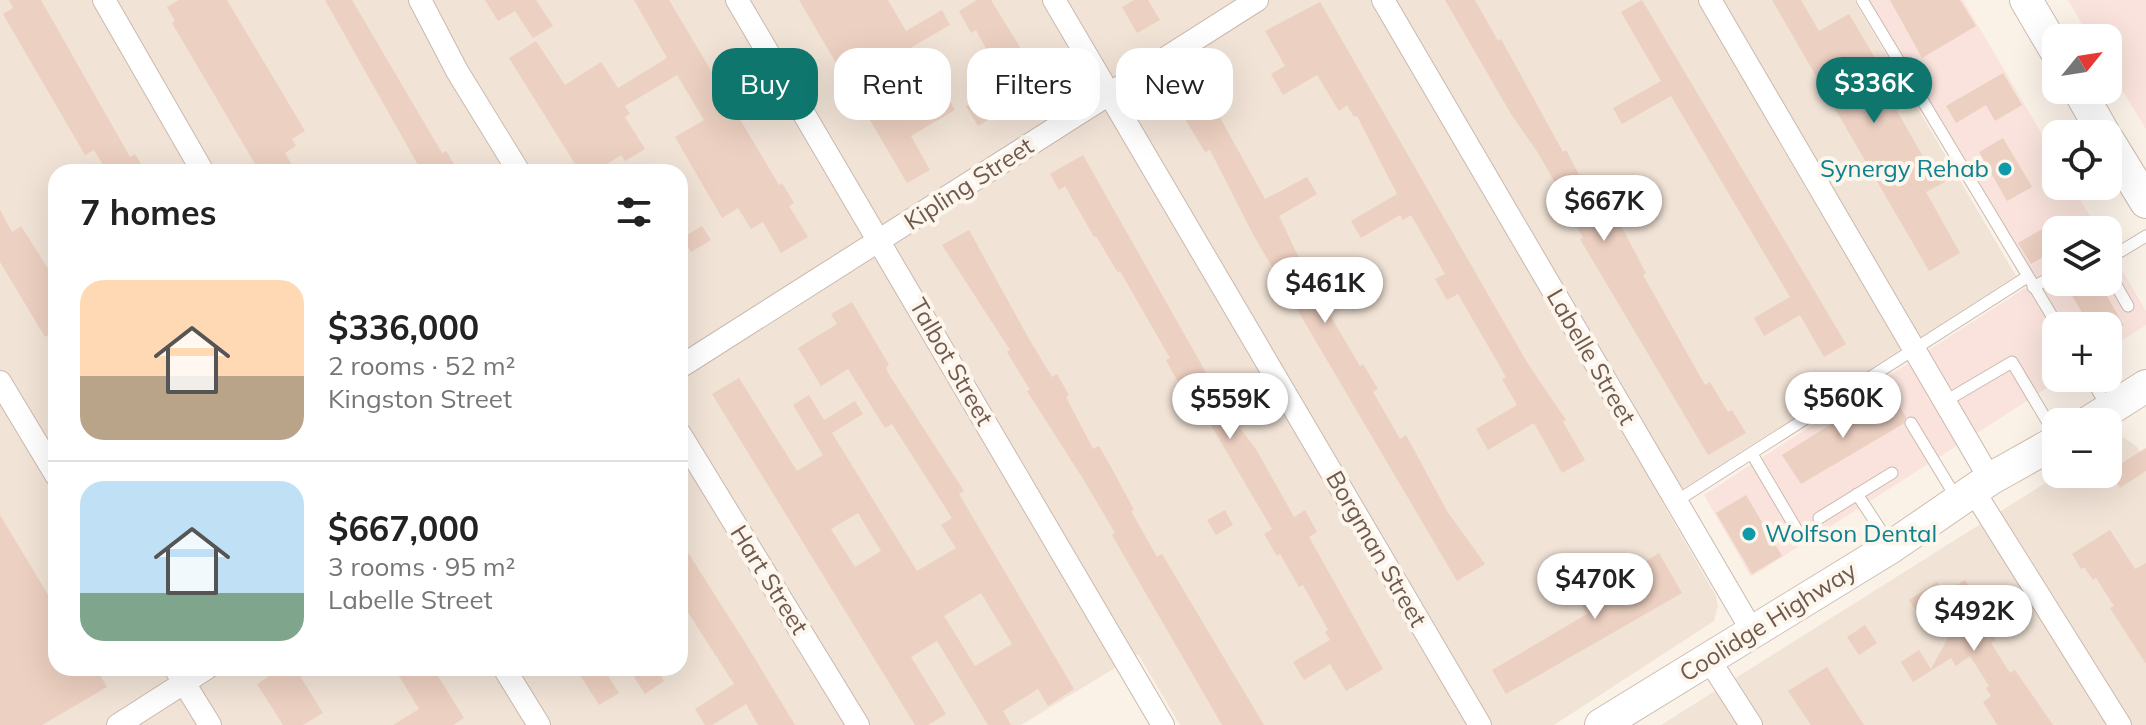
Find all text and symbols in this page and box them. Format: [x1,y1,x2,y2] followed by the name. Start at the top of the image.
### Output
[2042,24,2122,104] north arrow
[2042,24,2122,488] map controls
[712,48,818,120] chip: Buy
[834,48,951,120] chip: Rent
[967,48,1100,120] chip: Filters
[1116,48,1233,120] chip: New
[1818,57,1930,125] pin: $336K
[1834,66,1914,99] text: $336K
[2042,120,2122,200] button: locate
[898,130,1039,236] street label: Kipling Street
[1820,153,1989,183] place label: Synergy Rehab
[1996,160,2014,178] marker: Synergy Rehab
[1548,175,1660,243] pin: $667K
[1564,184,1644,217] text: $667K
[612,190,656,234] icon: filters
[80,191,217,234] text: 7 homes
[2042,216,2122,296] button: layers
[1269,257,1381,325] pin: $461K
[1285,266,1365,299] text: $461K
[1541,283,1643,430] street label: Labelle Street
[903,293,1000,430] street label: Talbot Street
[328,306,479,349] text: $336,000
[144,312,240,408] icon: home
[2042,312,2122,392] button: +
[328,349,515,382] text: 2 rooms · 52 m²
[1787,372,1899,440] pin: $560K
[1174,373,1286,441] pin: $559K
[1803,381,1883,414] text: $560K
[328,382,512,415] text: Kingston Street
[1190,382,1270,415] text: $559K
[2042,408,2122,488] button: −
[1320,465,1434,632] street label: Borgman Street
[328,507,479,550] text: $667,000
[144,513,240,609] icon: home
[1765,518,1937,548] place label: Wolfson Dental
[724,519,815,640] street label: Hart Street
[1740,525,1758,543] marker: Wolfson Dental
[328,550,515,583] text: 3 rooms · 95 m²
[1539,553,1651,621] pin: $470K
[1674,555,1862,688] street label: Coolidge Highway
[1555,562,1635,595] text: $470K
[328,583,493,616] text: Labelle Street
[1918,585,2030,653] pin: $492K
[1934,594,2014,627] text: $492K

